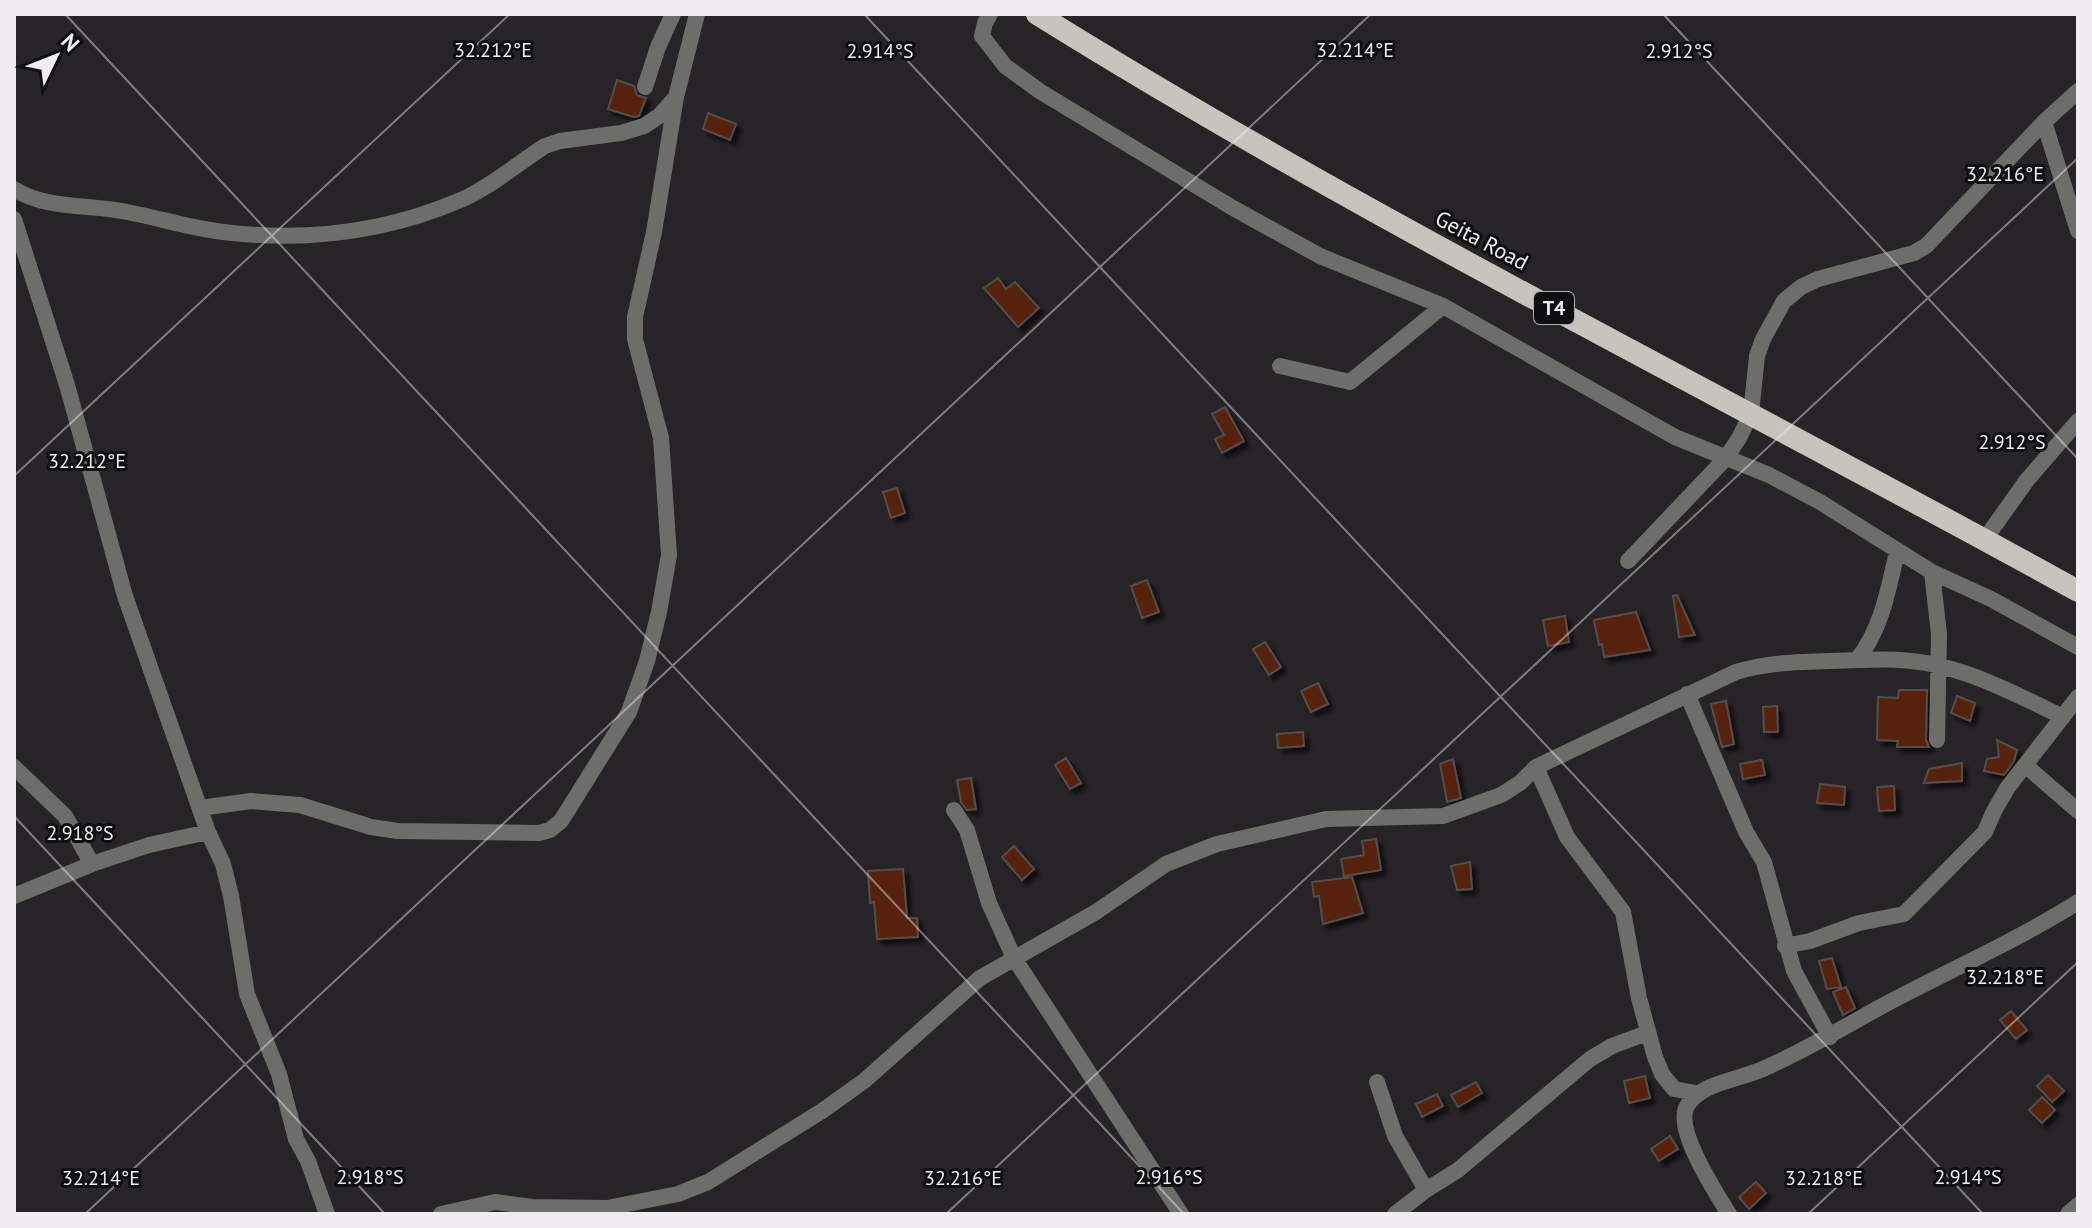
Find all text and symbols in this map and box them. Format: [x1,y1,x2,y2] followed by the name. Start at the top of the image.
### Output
[16,16,96,96] north arrow
[55,28,86,57] text: N
[454,37,532,63] text: 32.212°E
[1316,37,1394,63] text: 32.214°E
[847,38,914,64] text: 2.914°S
[1646,38,1713,64] text: 2.912°S
[1966,161,2044,187] text: 32.216°E
[1431,204,1533,276] street label: Geita Road
[1534,292,1574,324] road number: T4
[1979,429,2046,455] text: 2.912°S
[48,448,126,474] text: 32.212°E
[47,820,114,846] text: 2.918°S
[1966,964,2044,990] text: 32.218°E
[337,1164,404,1190] text: 2.918°S
[1136,1164,1203,1190] text: 2.916°S
[1935,1164,2002,1190] text: 2.914°S
[62,1165,140,1191] text: 32.214°E
[924,1165,1002,1191] text: 32.216°E
[1785,1165,1863,1191] text: 32.218°E

